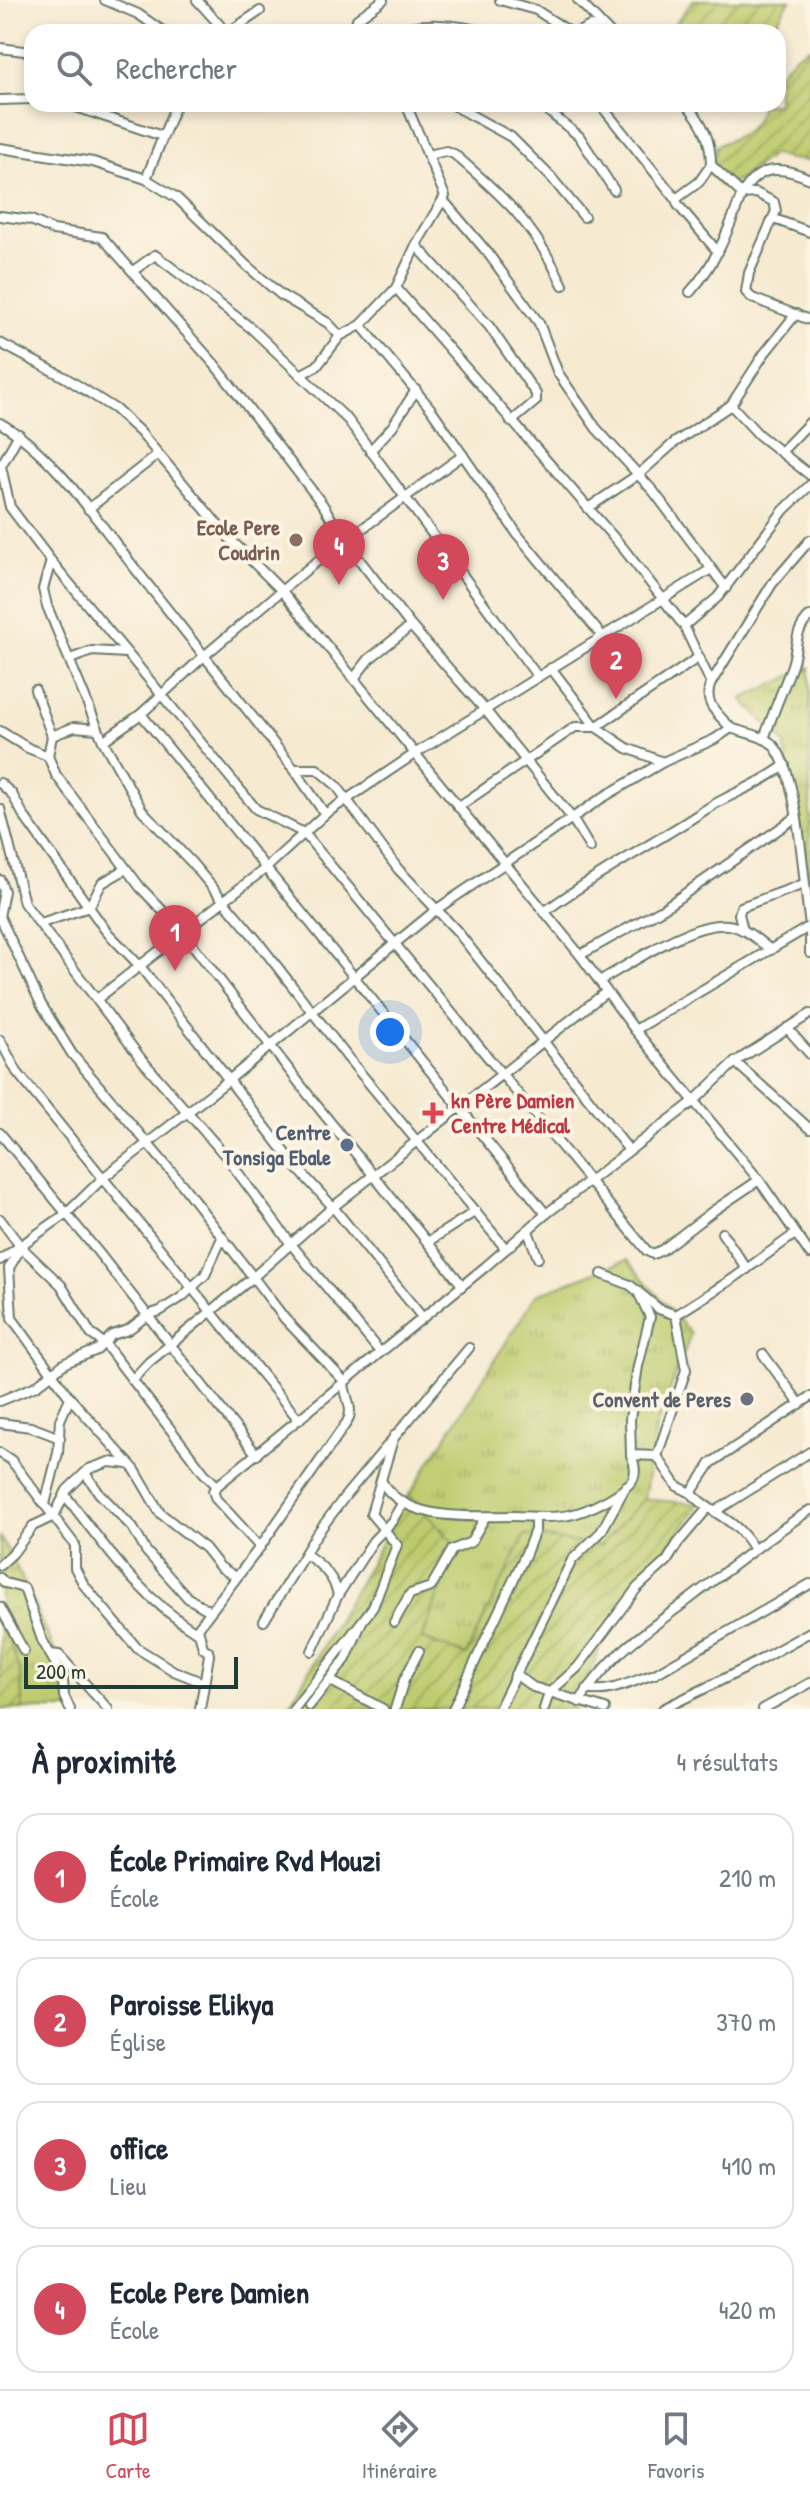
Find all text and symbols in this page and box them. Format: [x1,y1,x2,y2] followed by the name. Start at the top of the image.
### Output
[24,24,786,112] search box
[52,46,96,90] icon: search
[116,48,237,88] text: Rechercher
[197,512,280,567] place label: Ecole Pere Coudrin
[313,519,365,585] pin: 4
[287,531,305,549] marker: Ecole Pere Coudrin
[417,534,469,600] pin: 3
[590,633,642,699] pin: 2
[149,905,201,971] pin: 1
[370,1012,410,1052] your location
[451,1085,574,1140] place label: kn Père Damien Centre Médical
[422,1102,444,1124] marker: kn Père Damien Centre Médical
[222,1117,331,1173] place label: Centre Tonsiga Ebale
[338,1136,356,1154] marker: Centre Tonsiga Ebale
[593,1384,732,1414] place label: Convent de Peres
[738,1390,756,1408] marker: Convent de Peres
[24,1653,238,1689] scale bar
[36,1656,86,1686] text: 200 m
[32,1738,177,1784] text: À proximité
[676,1744,778,1779] text: 4 résultats
[110,1840,382,1880] text: École Primaire Rvd Mouzi
[55,1860,65,1895] text: 1
[719,1860,776,1895] text: 210 m
[110,1880,159,1915] text: École
[110,1984,273,2024] text: Paroisse Elikya
[54,2004,66,2039] text: 2
[716,2004,776,2039] text: 370 m
[110,2024,166,2059] text: Église
[110,2128,168,2168] text: office
[54,2148,66,2183] text: 3
[722,2148,776,2183] text: 410 m
[110,2168,146,2203] text: Lieu
[110,2272,309,2312] text: Ecole Pere Damien
[55,2292,65,2327] text: 4
[719,2292,776,2327] text: 420 m
[110,2312,159,2347] text: École
[105,2407,151,2485] tab: Carte
[362,2407,437,2485] tab: Itinéraire
[648,2407,705,2485] tab: Favoris

